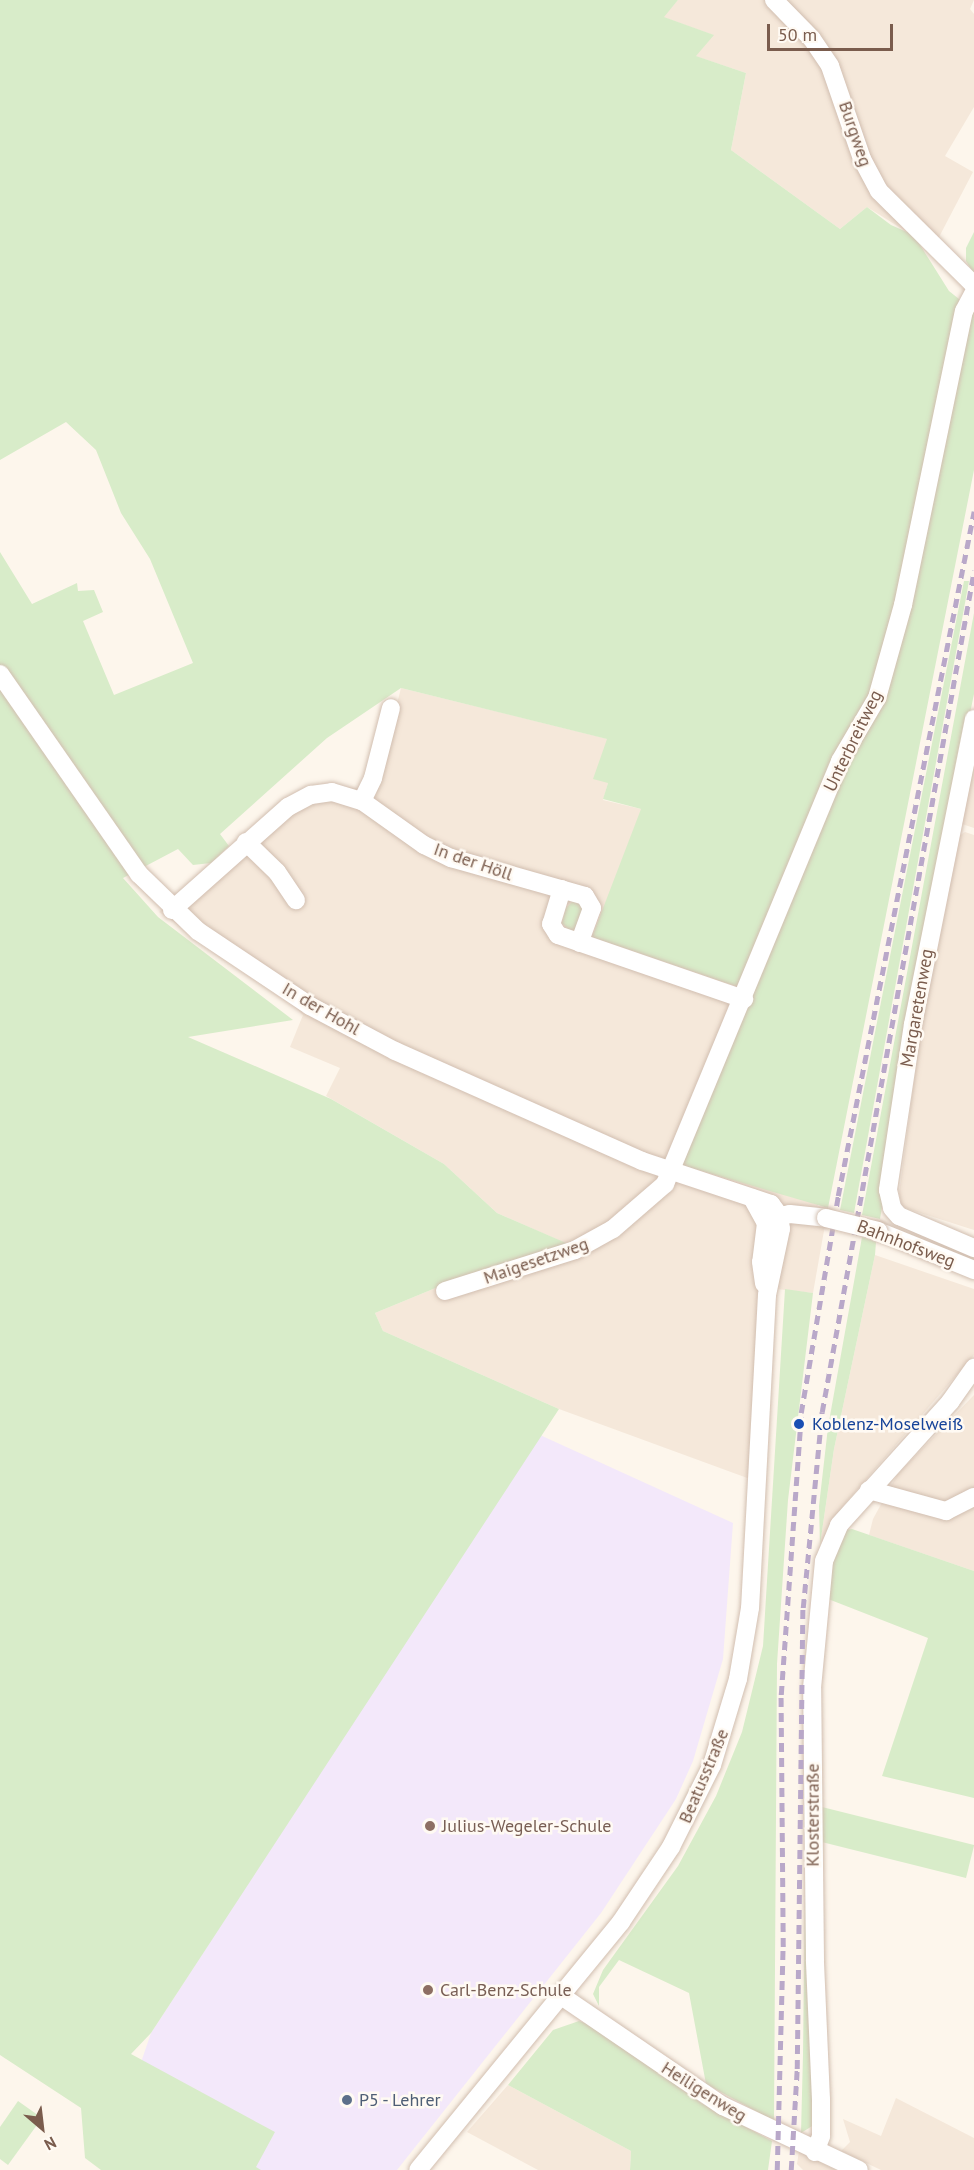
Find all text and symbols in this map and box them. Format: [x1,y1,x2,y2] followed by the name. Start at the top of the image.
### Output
[770,12,896,50] scale bar
[778,23,817,46] text: 50 m
[834,99,876,169] street label: Burgweg
[819,687,887,795] street label: Unterbreitweg
[431,838,515,886] street label: In der Höll
[896,947,938,1069] street label: Margaretenweg
[278,978,364,1040] street label: In der Hohl
[854,1215,958,1273] street label: Bahnhofsweg
[481,1233,591,1289] street label: Maigesetzweg
[812,1413,963,1435] place label: Koblenz-Moselweiß
[790,1415,808,1433] marker: Koblenz-Moselweiß
[674,1726,734,1826] street label: Beatusstraße
[802,1763,824,1867] street label: Klosterstraße
[442,1815,611,1837] place label: Julius-Wegeler-Schule
[423,1819,437,1833] marker: Julius-Wegeler-Schule
[440,1979,572,2001] place label: Carl-Benz-Schule
[421,1983,435,1997] marker: Carl-Benz-Schule
[657,2057,751,2127] street label: Heiligenweg
[359,2089,444,2111] place label: P5 - Lehrer
[340,2093,354,2107] marker: P5 - Lehrer
[12,2098,72,2158] north arrow
[41,2133,60,2155] text: N

